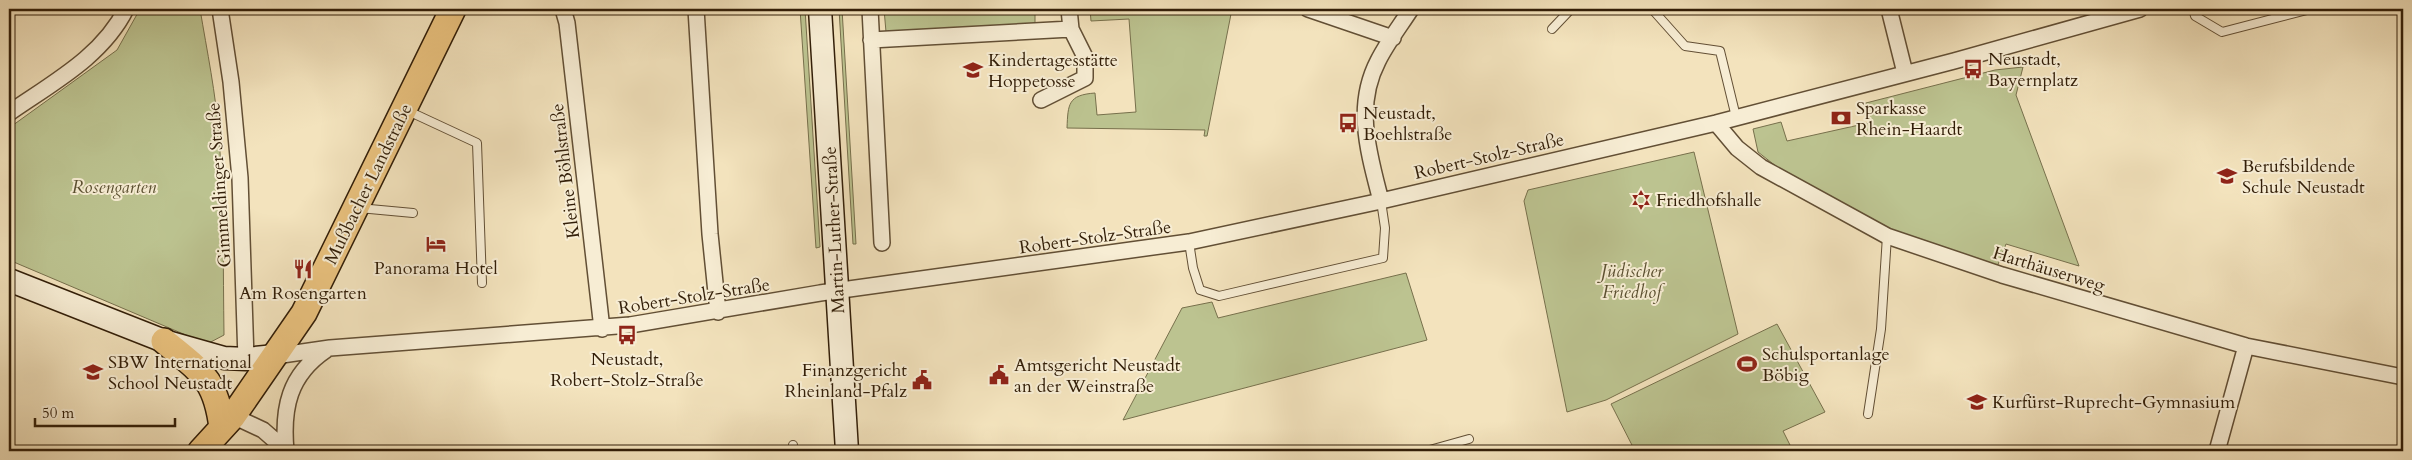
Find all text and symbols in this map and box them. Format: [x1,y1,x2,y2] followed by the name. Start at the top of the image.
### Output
[1988,47,2078,93] place label: Neustadt, Bayernplatz
[988,48,1118,94] place label: Kindertagesstätte Hoppetosse
[1962,58,1984,80] bus stop icon: Neustadt, Bayernplatz
[962,59,984,81] school or university icon: Kindertagesstätte Hoppetosse
[1856,96,1963,142] place label: Sparkasse Rhein-Haardt
[319,100,418,269] street label: Mußbacher Landstraße
[1363,101,1453,147] place label: Neustadt, Boehlstraße
[201,102,238,268] street label: Gimmeldinger Straße
[545,102,586,240] street label: Kleine Böhlstraße
[1830,107,1852,129] bank icon: Sparkasse Rhein-Haardt
[1337,112,1359,134] bus stop icon: Neustadt, Boehlstraße
[1412,127,1567,186] street label: Robert-Stolz-Straße
[818,146,851,314] street label: Martin-Luther-Straße
[2242,154,2365,200] place label: Berufsbildende Schule Neustadt
[2216,165,2238,187] school or university icon: Berufsbildende Schule Neustadt
[72,175,157,200] park label: Rosengarten
[1656,188,1762,213] place label: Friedhofshalle
[1630,189,1652,211] synagogue icon: Friedhofshalle
[1017,214,1173,261] street label: Robert-Stolz-Straße
[425,233,447,255] hotel icon: Panorama Hotel
[1990,241,2109,299] street label: Harthäuserweg
[374,256,498,281] place label: Panorama Hotel
[292,258,314,280] restaurant icon: Am Rosengarten
[1597,259,1665,305] park label: Jüdischer Friedhof
[616,272,772,321] street label: Robert-Stolz-Straße
[239,281,368,306] place label: Am Rosengarten
[616,324,638,346] bus stop icon: Neustadt, Robert-Stolz-Straße
[1762,342,1890,388] place label: Schulsportanlage Böbig
[550,347,704,393] place label: Neustadt, Robert-Stolz-Straße
[108,350,252,396] place label: SBW International School Neustadt
[1014,353,1181,399] place label: Amtsgericht Neustadt an der Weinstraße
[1736,353,1758,375] sports icon: Schulsportanlage Böbig
[784,358,907,404] place label: Finanzgericht Rheinland-Pfalz
[82,361,104,383] school or university icon: SBW International School Neustadt
[988,364,1010,386] public building icon: Amtsgericht Neustadt an der Weinstraße
[911,369,933,391] public building icon: Finanzgericht Rheinland-Pfalz
[1992,390,2236,415] place label: Kurfürst-Ruprecht-Gymnasium
[1966,391,1988,413] school or university icon: Kurfürst-Ruprecht-Gymnasium
[35,395,175,427] scale bar
[42,403,74,423] text: 50 m

